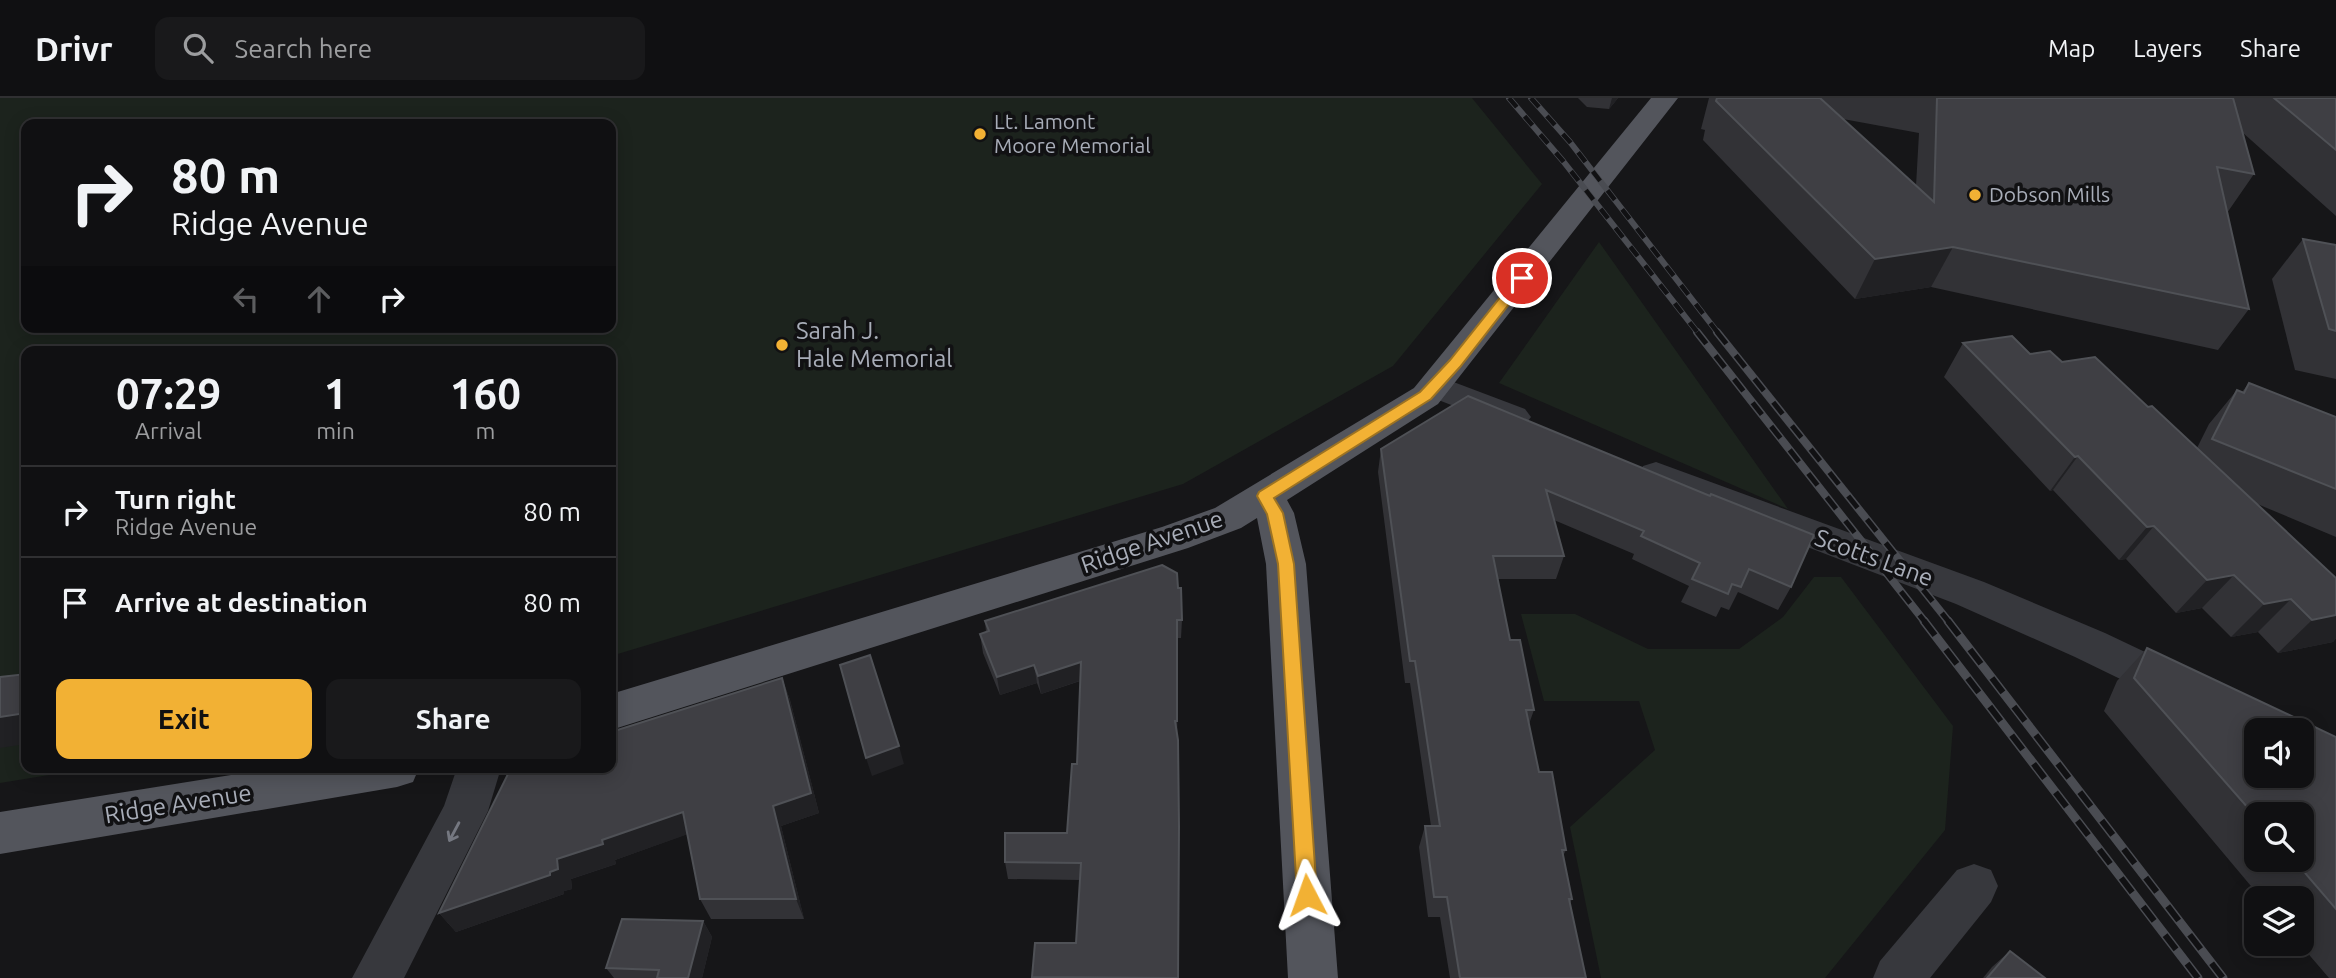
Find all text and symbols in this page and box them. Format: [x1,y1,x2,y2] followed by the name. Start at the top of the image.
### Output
[155,17,645,80] search box
[179,29,217,67] icon: search
[35,30,113,67] text: Drivr
[235,34,372,63] text: Search here
[2048,35,2095,62] text: Map
[2133,35,2202,62] text: Layers
[2240,35,2301,62] text: Share
[994,109,1151,157] place label: Lt. Lamont Moore Memorial
[972,126,988,142] marker: Lt. Lamont Moore Memorial
[56,147,147,238] icon: right
[171,147,280,202] text: 80 m
[1989,182,2110,206] place label: Dobson Mills
[1967,187,1983,203] marker: Dobson Mills
[171,205,369,241] text: Ridge Avenue
[1492,248,1552,308] pin
[1503,259,1541,297] icon: arrive
[227,280,265,318] icon: left
[300,280,338,318] icon: ahead
[373,280,411,318] icon: right
[796,317,953,372] place label: Sarah J. Hale Memorial
[774,337,790,353] marker: Sarah J. Hale Memorial
[116,370,221,417] text: 07:29
[324,370,347,417] text: 1
[450,370,521,417] text: 160
[135,418,202,443] text: Arrival
[316,418,355,443] text: min
[475,418,495,443] text: m
[115,485,236,514] text: Turn right
[56,493,94,531] icon: right
[523,497,581,526] text: 80 m
[1077,505,1226,578] street label: Ridge Avenue
[115,514,257,539] text: Ridge Avenue
[1811,524,1937,591] street label: Scotts Lane
[56,584,94,622] icon: arrive
[115,588,368,617] text: Arrive at destination
[523,588,581,617] text: 80 m
[56,679,312,759] button: Exit
[326,679,581,759] button: Share
[2244,718,2314,956] map controls
[2244,718,2314,788] button: sound
[103,779,253,828] street label: Ridge Avenue
[2244,802,2314,872] button: search
[447,821,461,841] one-way arrow
[1270,858,1344,932] position arrow
[2244,886,2314,956] button: layers

